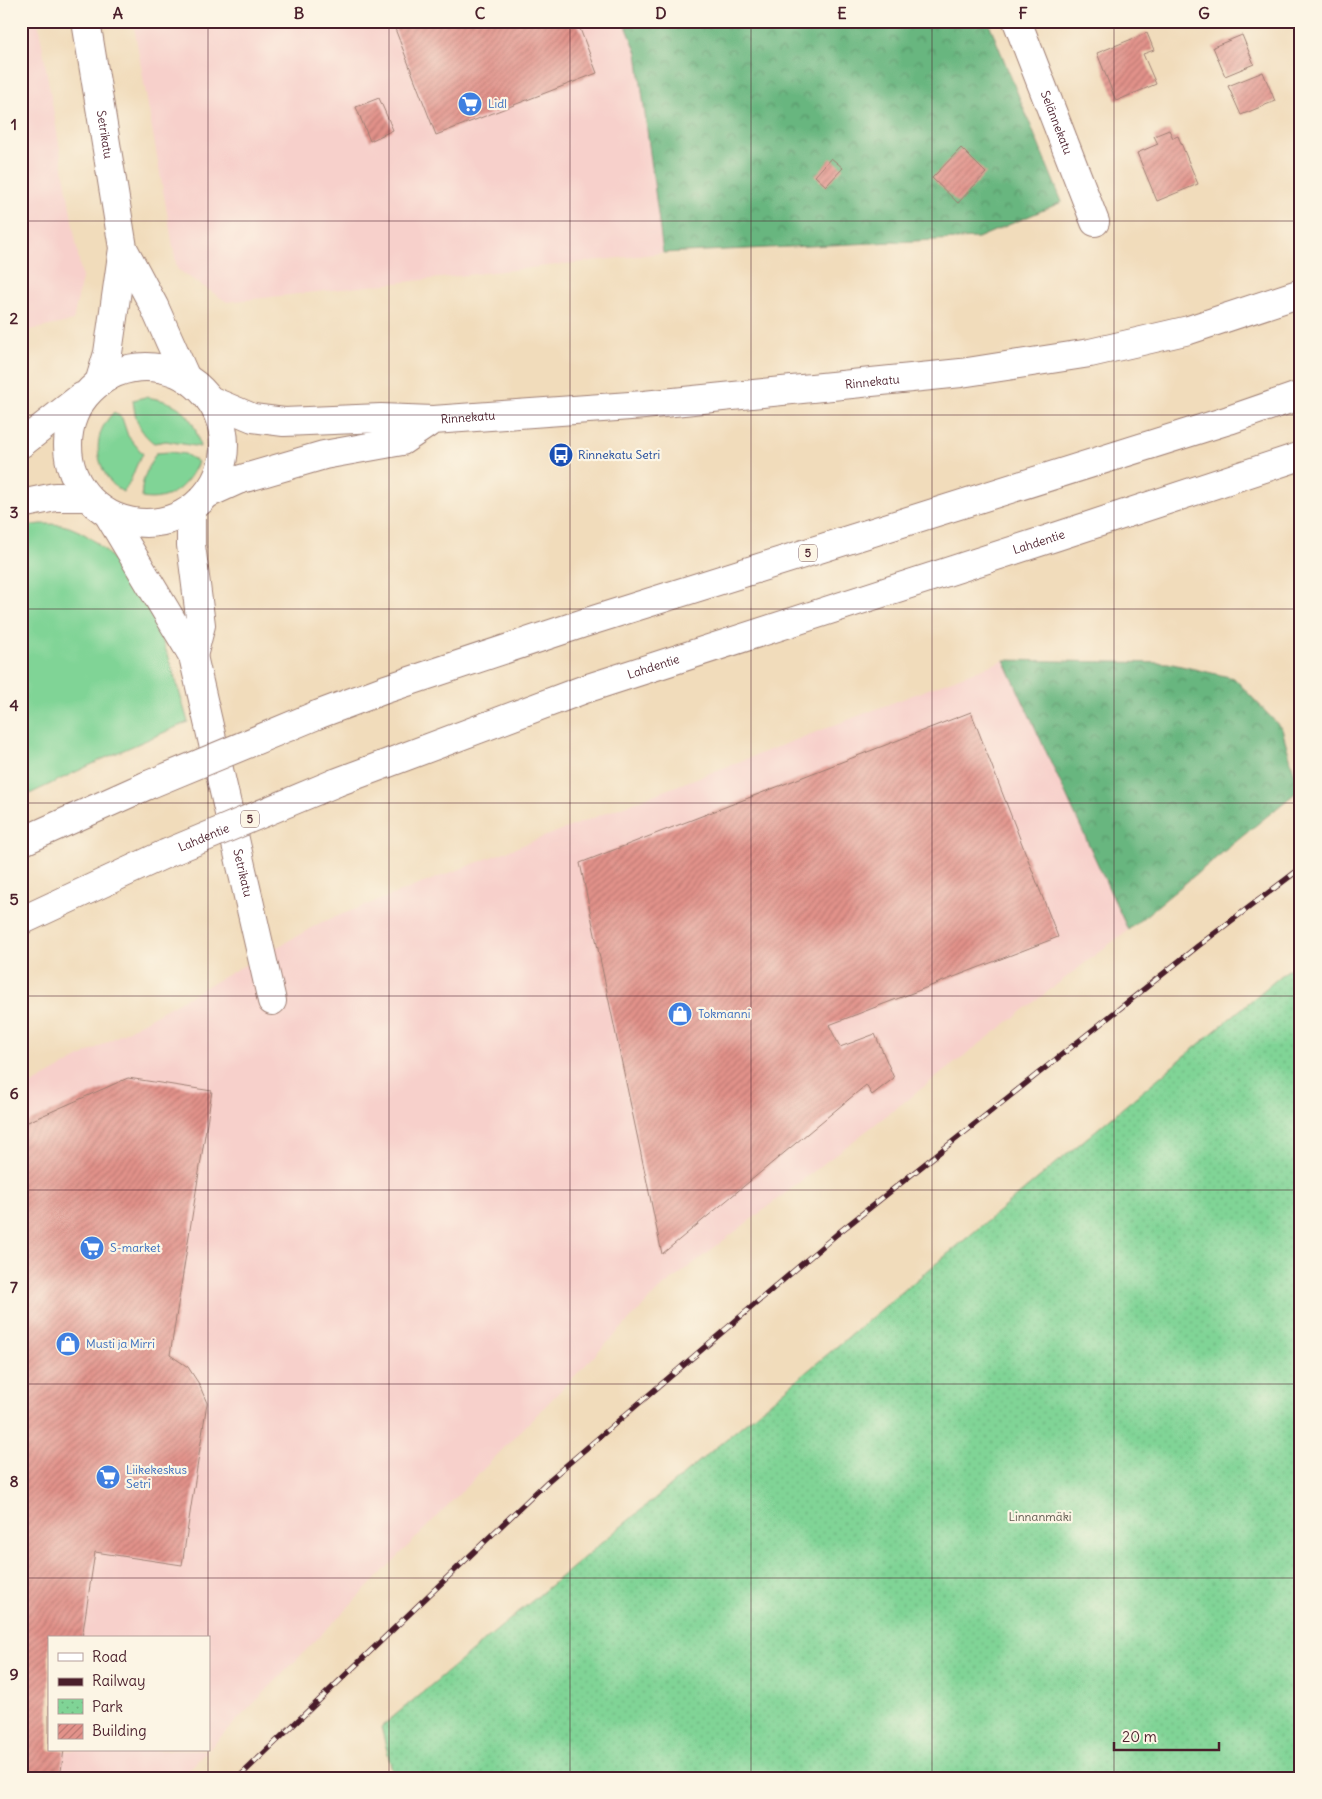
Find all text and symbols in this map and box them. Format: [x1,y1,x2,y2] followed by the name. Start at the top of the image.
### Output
[113,3,123,23] text: A
[294,3,305,23] text: B
[475,3,486,23] text: C
[655,3,667,23] text: D
[837,3,847,23] text: E
[1018,3,1028,23] text: F
[1198,3,1210,23] text: G
[1038,88,1076,156] street label: Selännekatu
[457,91,483,117] supermarket icon: Lidl
[488,96,507,111] place label: Lidl
[94,109,116,160] street label: Setrikatu
[11,114,17,134] text: 1
[10,308,19,328] text: 2
[844,371,900,392] street label: Rinnekatu
[440,408,496,426] street label: Rinnekatu
[548,442,574,468] bus stop icon: Rinnekatu Setri
[578,447,660,462] place label: Rinnekatu Setri
[9,502,19,522] text: 3
[1011,526,1067,557] street label: Lahdentie
[799,544,817,562] road number: 5
[625,651,681,682] street label: Lahdentie
[9,695,19,715] text: 4
[241,811,259,828] road number: 5
[176,820,231,855] street label: Lahdentie
[230,847,256,898] street label: Setrikatu
[9,889,19,909] text: 5
[667,1001,693,1027] shop icon: Tokmanni
[698,1006,750,1021] place label: Tokmanni
[9,1083,19,1103] text: 6
[79,1235,105,1261] supermarket icon: S-market
[110,1240,161,1255] place label: S-market
[10,1277,18,1297] text: 7
[55,1331,81,1357] shop icon: Musti ja Mirri
[86,1336,155,1351] place label: Musti ja Mirri
[126,1462,187,1491] place label: Liikekeskus Setri
[95,1464,121,1490] supermarket icon: Liikekeskus Setri
[9,1471,19,1491] text: 8
[1008,1509,1072,1524] park label: Linnanmäki
[48,1636,210,1752] legend
[92,1647,127,1666] text: Road
[9,1664,19,1684] text: 9
[92,1671,146,1690] text: Railway
[92,1697,123,1716] text: Park
[1114,1719,1220,1751] scale bar
[92,1721,147,1740] text: Building
[1122,1727,1157,1746] text: 20 m

